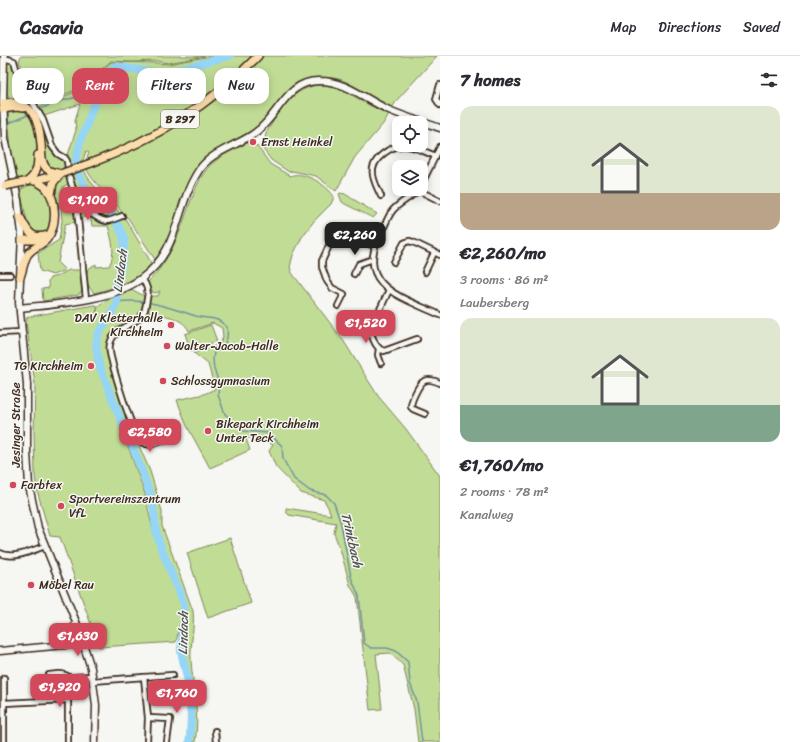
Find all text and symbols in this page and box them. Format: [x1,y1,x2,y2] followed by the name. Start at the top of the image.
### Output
[20,11,83,44] text: Casavia
[610,15,636,40] text: Map
[658,15,721,40] text: Directions
[743,15,780,40] text: Saved
[460,65,520,95] text: 7 homes
[12,68,64,104] chip: Buy
[72,68,129,104] chip: Rent
[137,68,206,104] chip: Filters
[214,68,269,104] chip: New
[758,69,780,91] icon: filters
[161,110,199,128] road number: B 297
[392,116,428,196] map controls
[392,116,428,152] button: locate
[261,131,333,153] place label: Ernst Heinkel
[584,132,656,204] icon: home
[248,137,258,147] marker: Ernst Heinkel
[392,160,428,196] button: layers
[55,187,121,221] pin: €1,100
[68,188,108,211] text: €1,100
[322,222,388,256] pin: €2,260
[334,223,376,246] text: €2,260
[460,238,546,268] text: €2,260/mo
[106,247,134,294] water label: Lindach
[460,268,548,291] text: 3 rooms · 86 m²
[460,291,529,314] text: Laubersberg
[75,307,163,343] place label: DAV Kletterhalle Kirchheim
[333,310,399,344] pin: €1,520
[345,311,387,334] text: €1,520
[166,320,176,330] marker: DAV Kletterhalle Kirchheim
[175,335,279,357] place label: Walter-Jacob-Halle
[162,341,172,351] marker: Walter-Jacob-Halle
[584,344,656,416] icon: home
[14,355,83,377] place label: TG Kirchheim
[86,361,96,371] marker: TG Kirchheim
[171,370,270,392] place label: Schlossgymnasium
[158,376,168,386] marker: Schlossgymnasium
[5,382,27,469] street label: Jesinger Straße
[216,413,319,449] place label: Bikepark Kirchheim Unter Teck
[117,419,183,453] pin: €2,580
[128,420,172,443] text: €2,580
[203,426,213,436] marker: Bikepark Kirchheim Unter Teck
[460,450,543,480] text: €1,760/mo
[21,474,63,496] place label: Farbtex
[8,480,18,490] marker: Farbtex
[460,480,549,503] text: 2 rooms · 78 m²
[69,488,181,524] place label: Sportvereinszentrum VfL
[56,501,66,511] marker: Sportvereinszentrum VfL
[460,503,513,526] text: Kanalweg
[335,510,370,571] water label: Trinkbach
[39,574,94,596] place label: Möbel Rau
[26,580,36,590] marker: Möbel Rau
[171,610,195,655] water label: Lindach
[45,623,111,657] pin: €1,630
[58,624,98,647] text: €1,630
[27,674,93,708] pin: €1,920
[39,675,81,698] text: €1,920
[144,680,210,714] pin: €1,760
[157,681,197,704] text: €1,760

